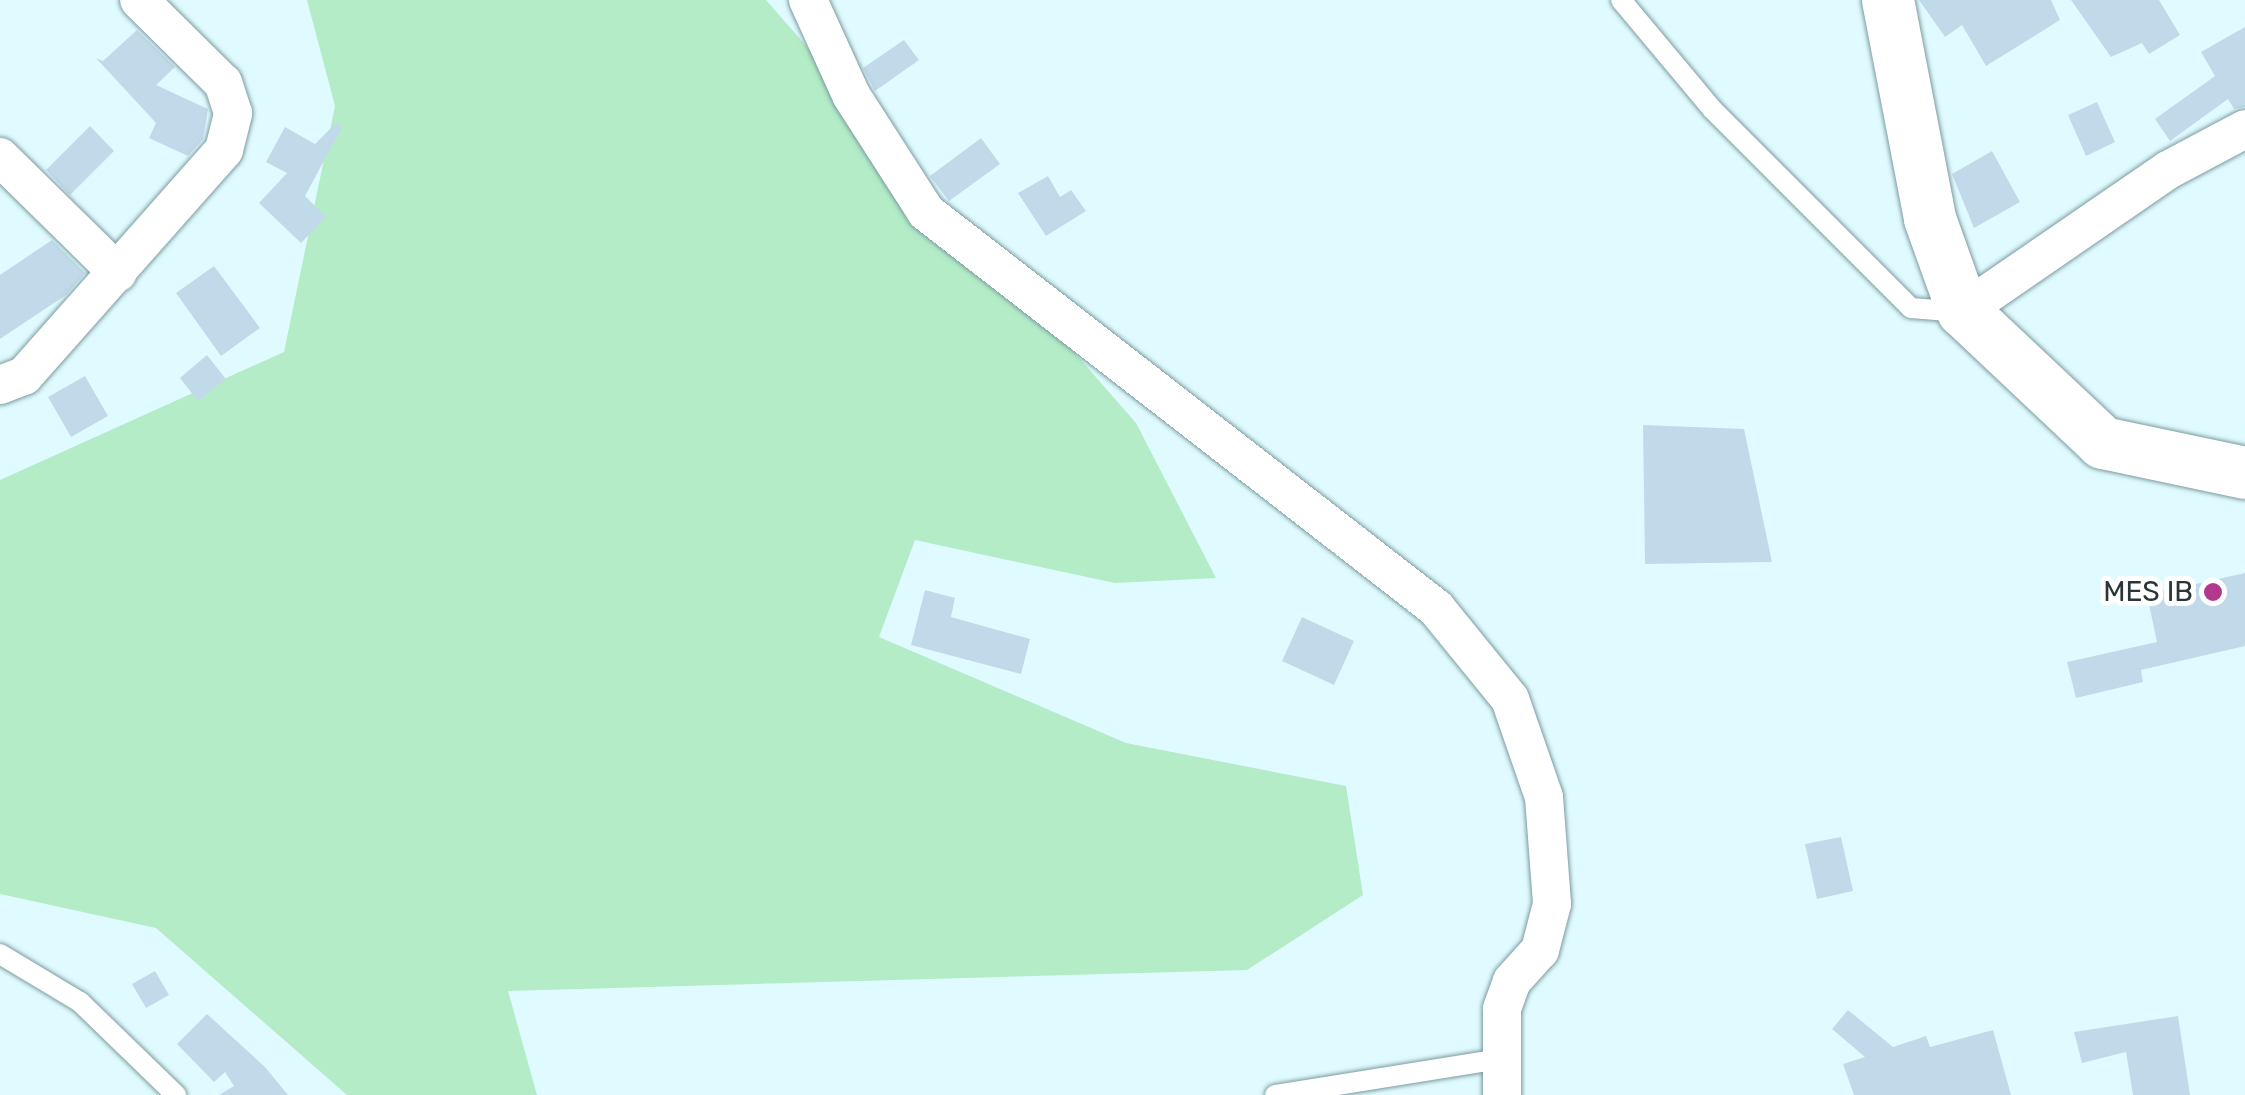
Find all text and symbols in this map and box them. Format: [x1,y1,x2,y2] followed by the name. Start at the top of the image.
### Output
[2103,575,2193,609] place label: MES IB
[2202,581,2224,603] marker: MES IB

